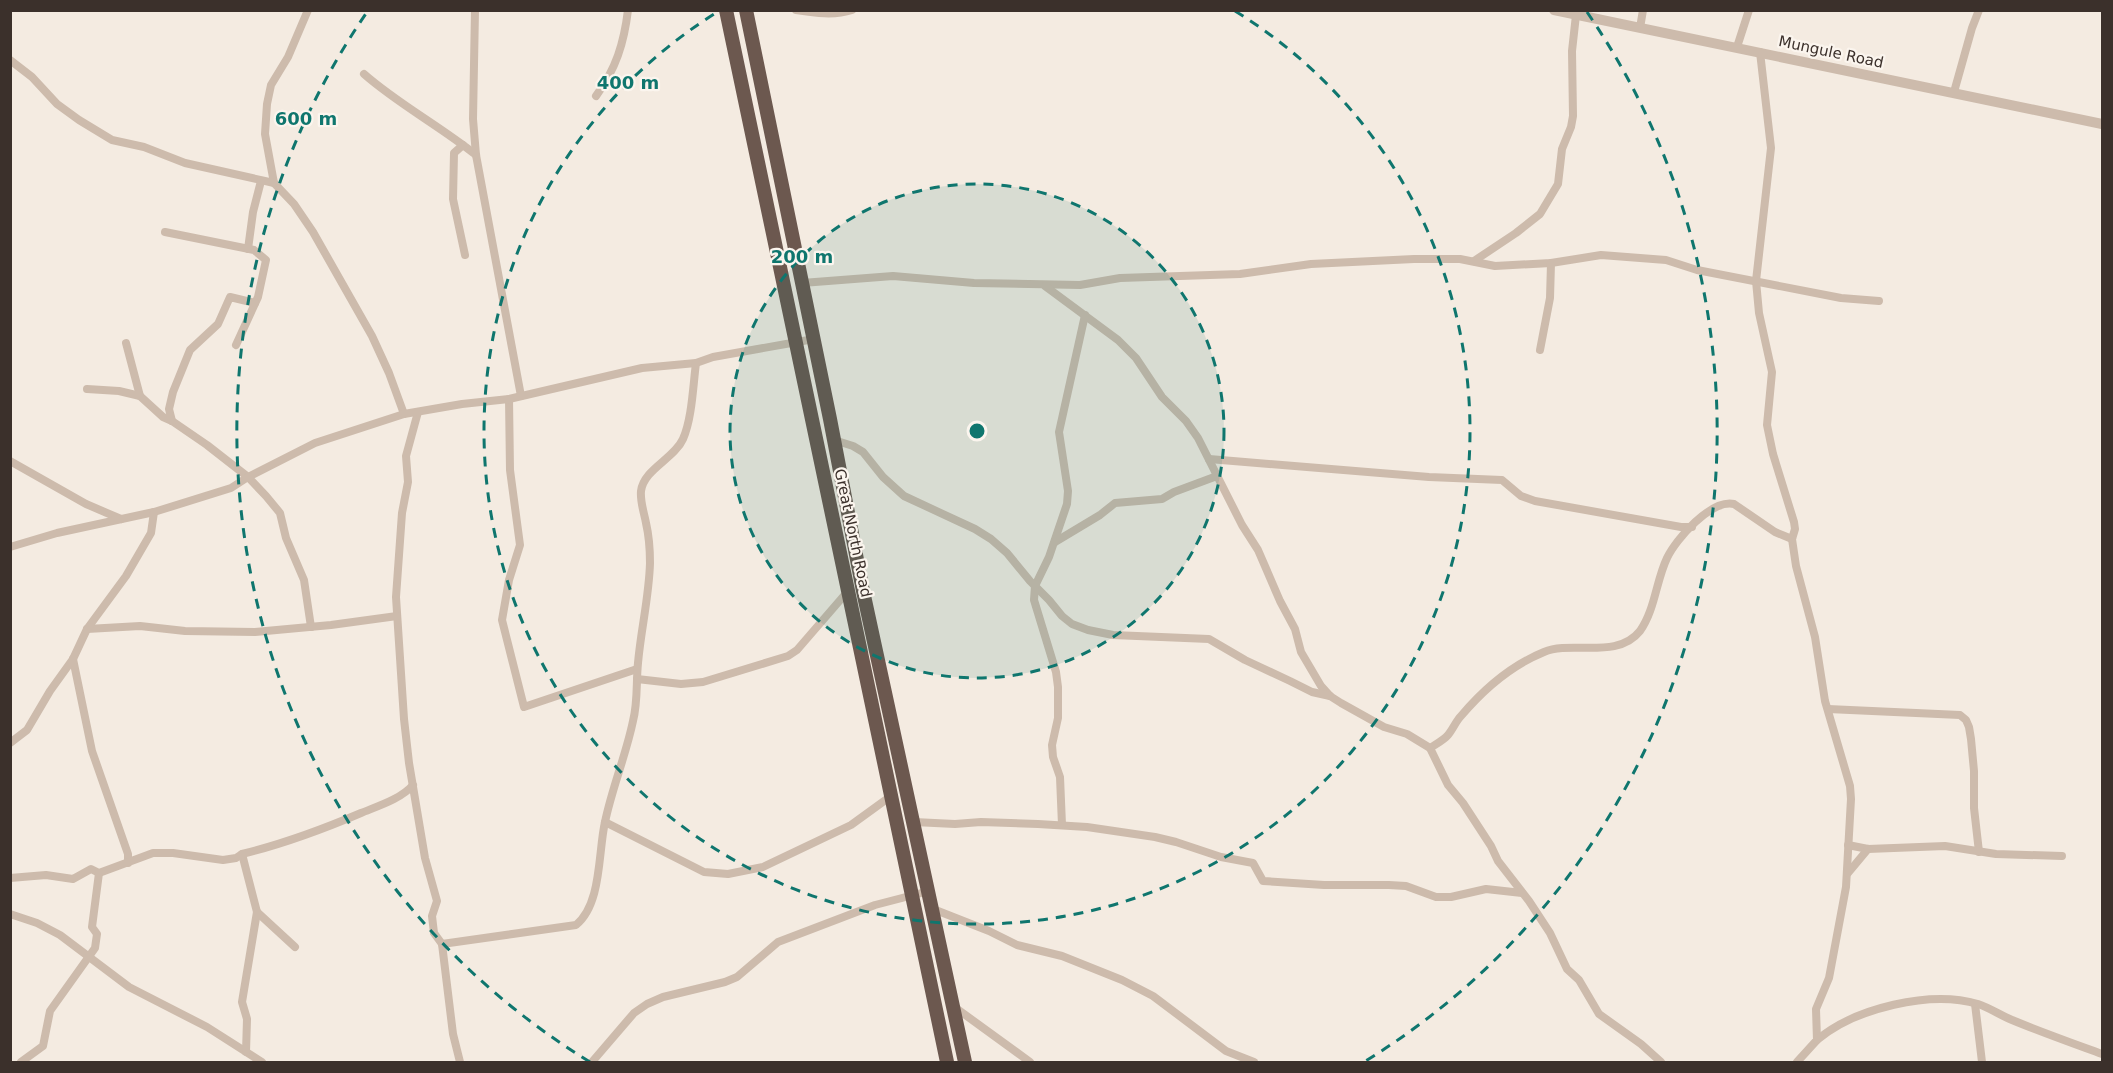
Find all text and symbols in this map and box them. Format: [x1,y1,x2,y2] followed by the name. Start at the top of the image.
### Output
[1777,32,1885,72] street label: Mungule Road
[597,72,659,93] text: 400 m
[275,108,337,129] text: 600 m
[771,246,833,267] text: 200 m
[967,421,987,441] centre of rings
[831,467,875,599] street label: Great North Road

